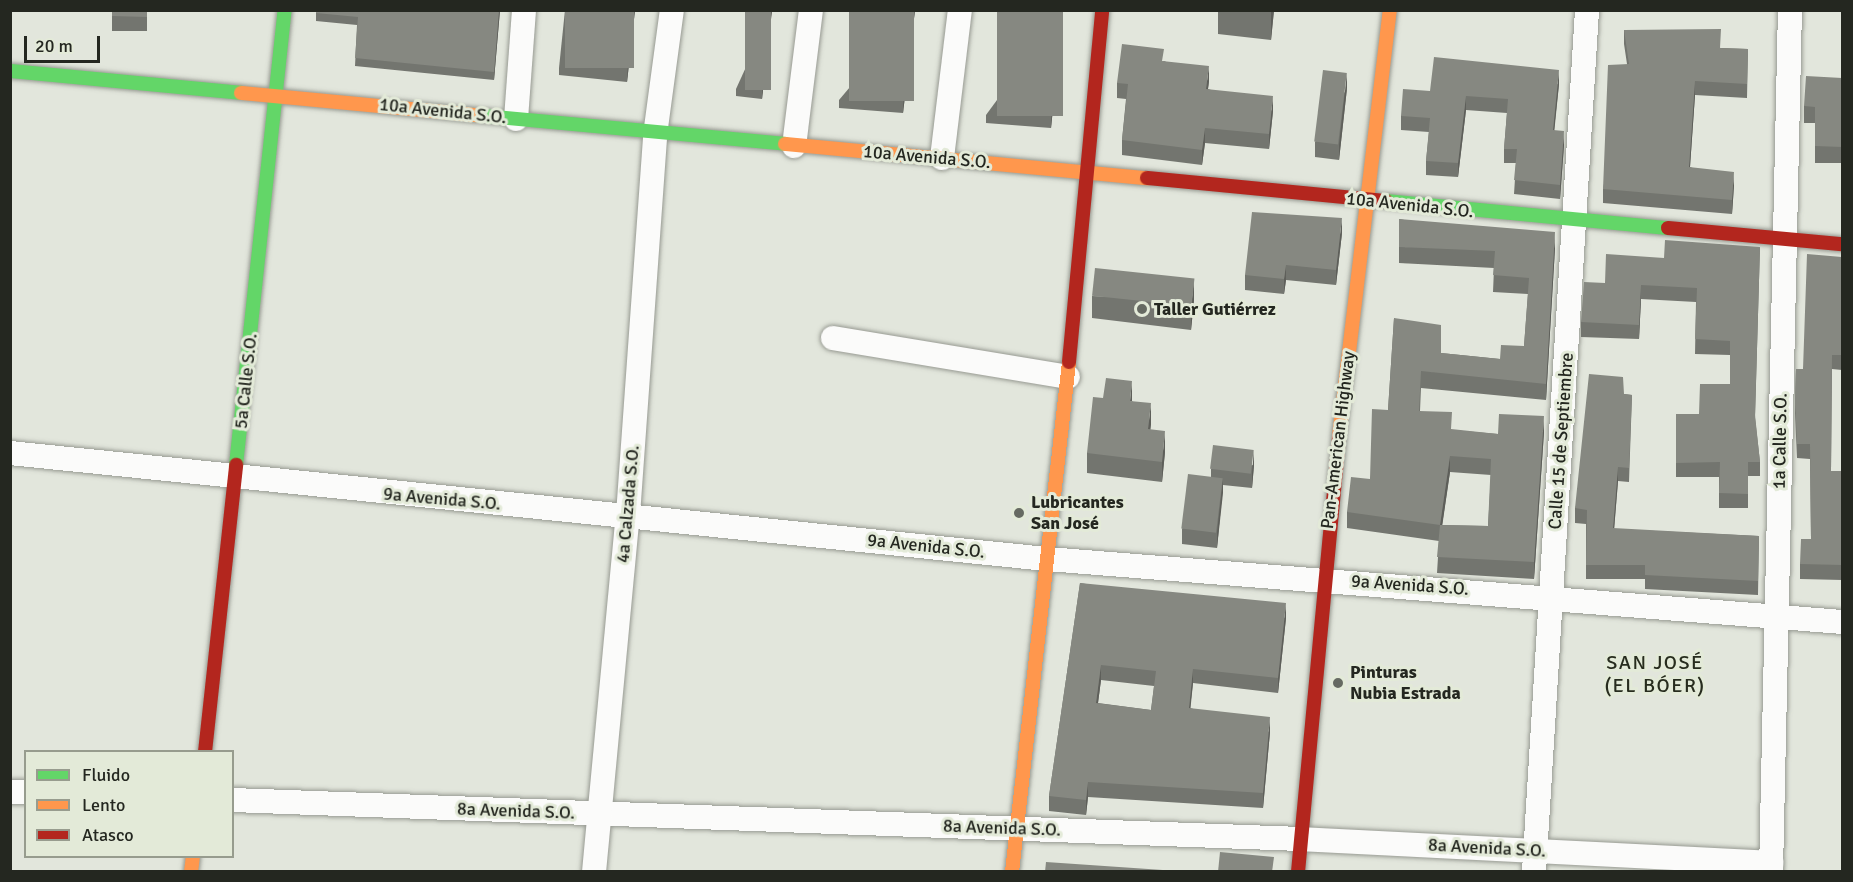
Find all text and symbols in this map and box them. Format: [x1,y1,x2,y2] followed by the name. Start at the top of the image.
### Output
[27,24,104,62] scale bar
[35,35,73,57] text: 20 m
[378,94,508,128] street label: 10a Avenida S.O.
[862,141,992,173] street label: 10a Avenida S.O.
[1345,188,1475,222] street label: 10a Avenida S.O.
[1154,298,1276,320] place label: Taller Gutiérrez
[1135,302,1149,316] marker: Taller Gutiérrez
[230,332,262,430] street label: 5a Calle S.O.
[1316,350,1360,530] street label: Pan-American Highway
[1544,352,1578,530] street label: Calle 15 de Septiembre
[1768,393,1792,489] street label: 1a Calle S.O.
[612,444,644,564] street label: 4a Calzada S.O.
[382,483,502,515] street label: 9a Avenida S.O.
[1031,492,1124,534] place label: Lubricantes San José
[1012,506,1026,520] marker: Lubricantes San José
[866,529,986,563] street label: 9a Avenida S.O.
[1350,570,1470,600] street label: 9a Avenida S.O.
[1604,650,1706,697] district label: SAN JOSÉ (EL BÓER)
[1350,662,1461,704] place label: Pinturas Nubia Estrada
[1331,676,1345,690] marker: Pinturas Nubia Estrada
[24,750,234,858] legend
[82,764,130,786] text: Fluido
[82,794,125,816] text: Lento
[457,798,575,824] street label: 8a Avenida S.O.
[943,815,1061,841] street label: 8a Avenida S.O.
[82,824,134,846] text: Atasco
[1427,834,1547,862] street label: 8a Avenida S.O.

